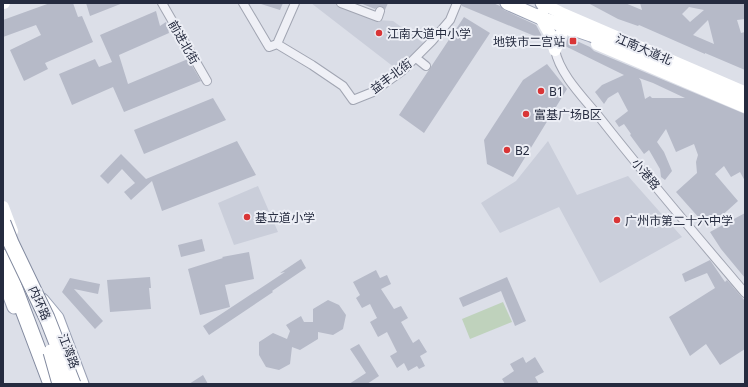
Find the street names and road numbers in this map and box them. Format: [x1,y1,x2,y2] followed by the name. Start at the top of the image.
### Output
[165,17,203,67] street label: 前进北街
[613,29,675,69] street label: 江南大道北
[367,55,415,97] street label: 益丰北街
[628,155,664,193] street label: 小港路
[25,283,55,323] street label: 内环路
[55,331,83,371] street label: 江湾路

